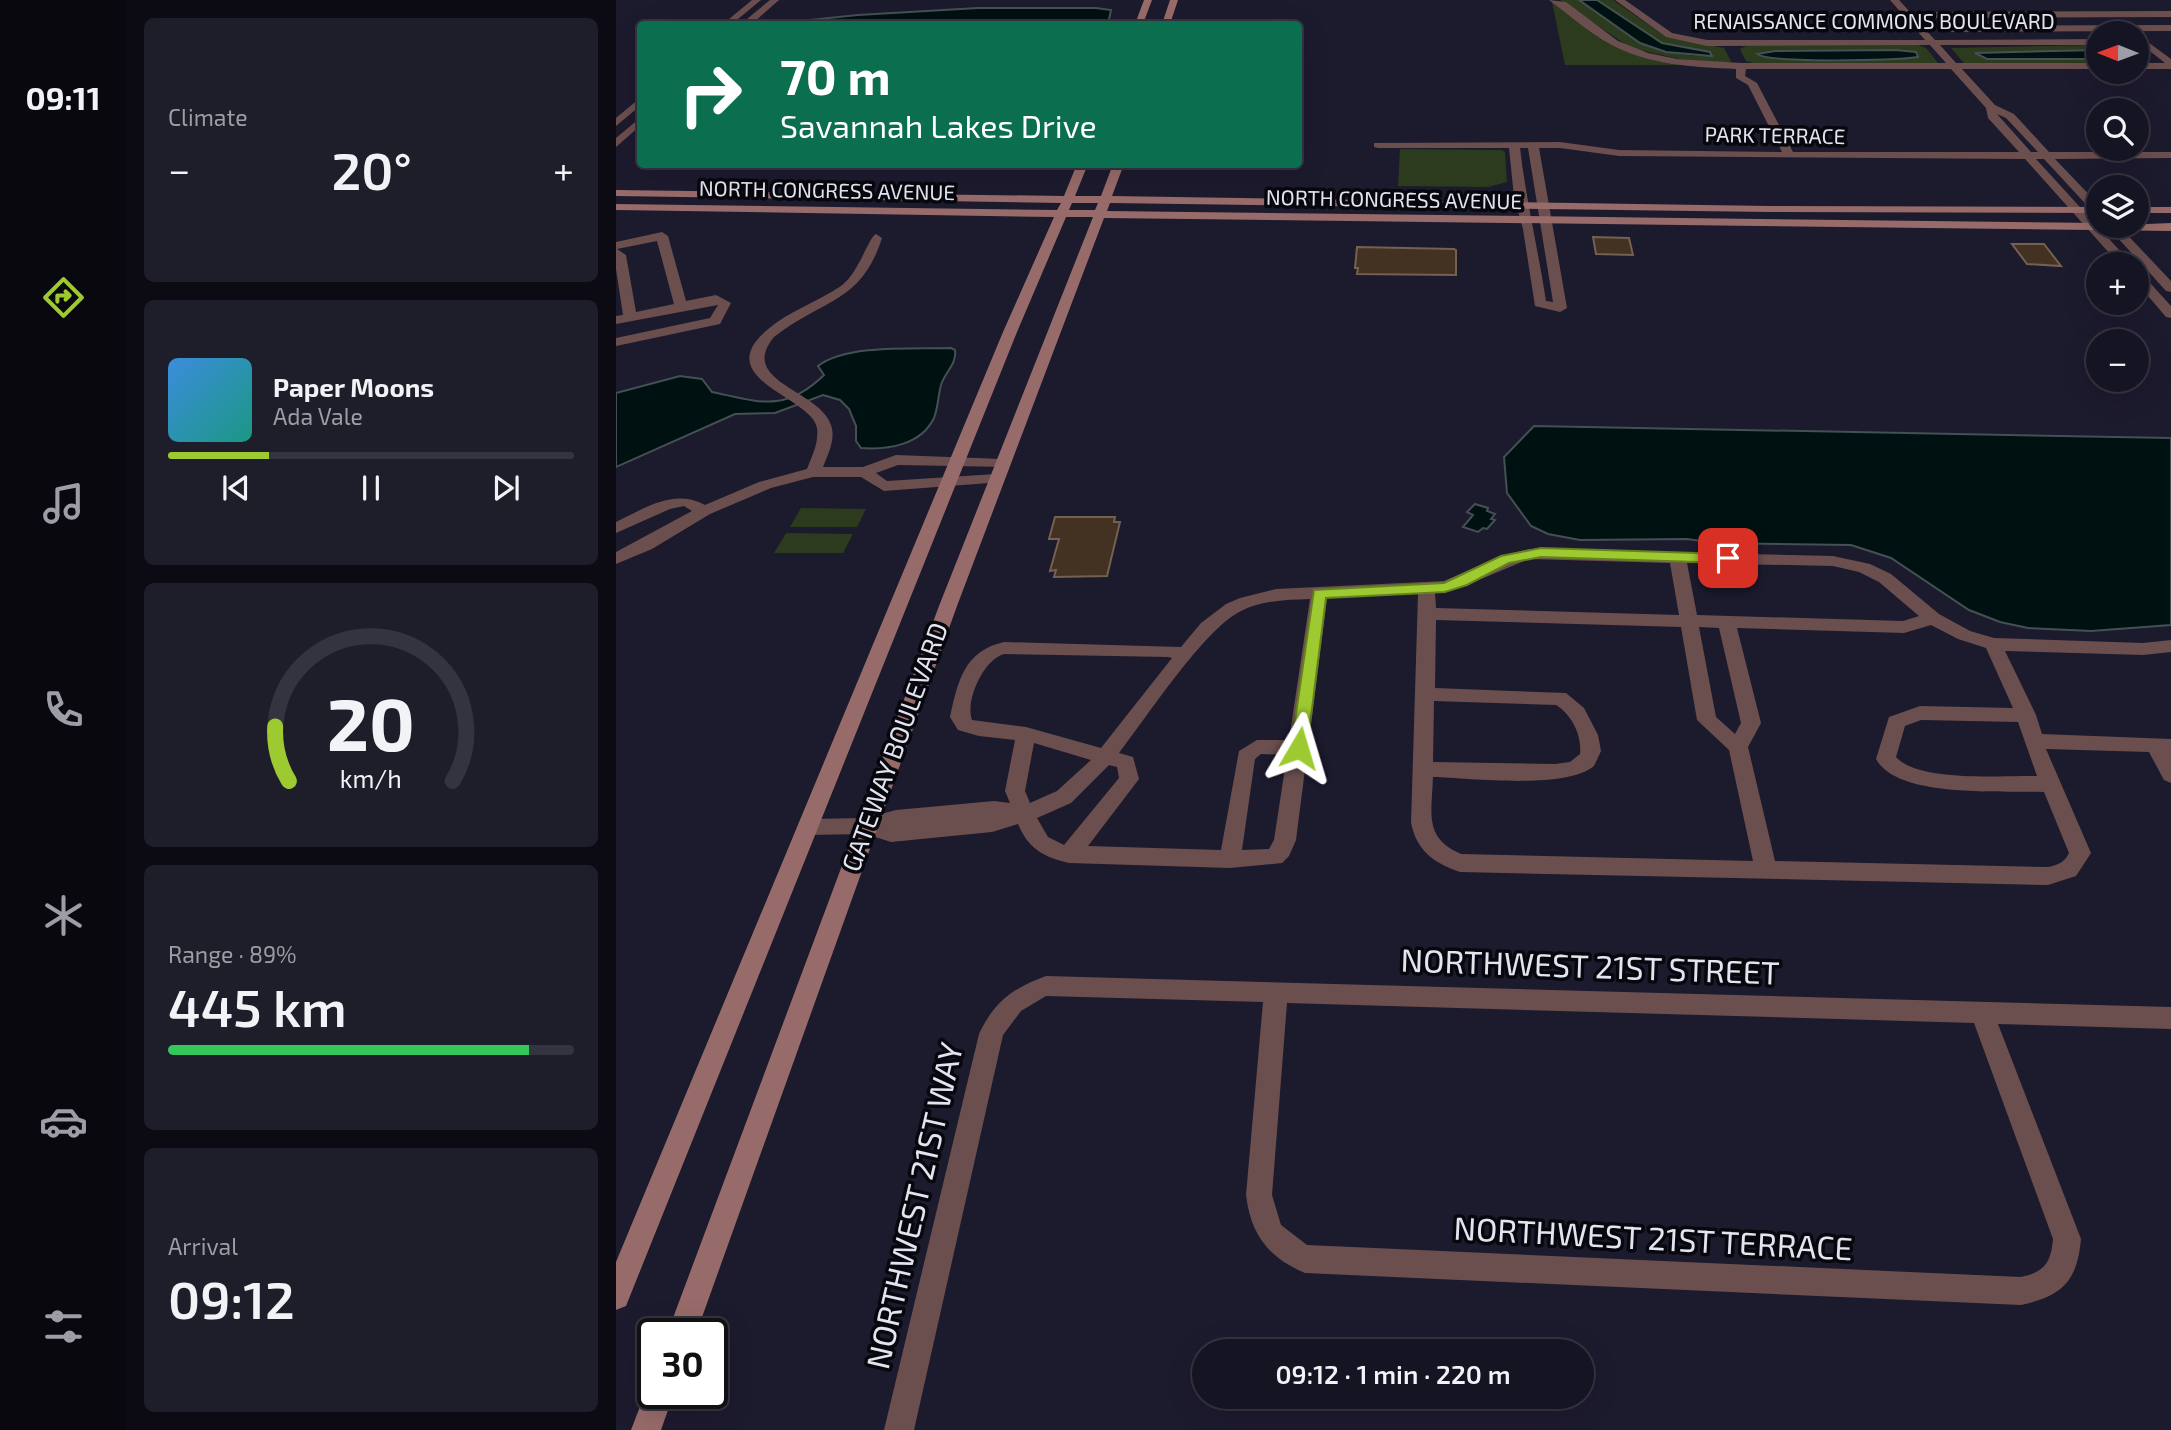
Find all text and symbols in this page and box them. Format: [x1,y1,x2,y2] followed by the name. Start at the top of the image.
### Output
[1693,8,2055,33] street label: RENAISSANCE COMMONS BOULEVARD
[2086,21,2149,84] north arrow
[2086,21,2149,392] map controls
[780,46,891,105] text: 70 m
[665,49,756,140] icon: right
[26,78,100,116] text: 09:11
[2086,98,2149,161] button: search
[168,103,248,131] text: Climate
[780,106,1097,144] text: Savannah Lakes Drive
[1704,121,1846,148] street label: PARK TERRACE
[331,138,412,200] text: 20°
[168,146,190,192] text: −
[553,146,574,192] text: +
[699,175,955,204] street label: NORTH CONGRESS AVENUE
[2086,175,2149,238] button: layers
[1266,184,1522,213] street label: NORTH CONGRESS AVENUE
[2086,252,2149,315] button: +
[39,273,88,322] icon: directions
[2086,329,2149,392] button: −
[273,371,434,402] text: Paper Moons
[273,402,363,430] text: Ada Vale
[217,469,255,507] icon: previous
[352,469,390,507] icon: pause
[487,469,525,507] icon: next
[39,479,88,528] icon: music
[1698,528,1758,588] pin
[1709,539,1747,577] icon: arrive
[834,618,953,875] street label: GATEWAY BOULEVARD
[327,678,415,766] text: 20
[39,685,88,734] icon: phone
[1262,711,1336,785] position arrow
[340,763,402,793] text: km/h
[39,891,88,940] icon: climate
[1400,939,1780,991] street label: NORTHWEST 21ST STREET
[168,940,297,968] text: Range · 89%
[168,975,347,1037] text: 445 km
[857,1039,969,1372] street label: NORTHWEST 21ST WAY
[39,1097,88,1146] icon: car
[1453,1208,1854,1266] street label: NORTHWEST 21ST TERRACE
[168,1232,238,1260] text: Arrival
[168,1267,295,1329] text: 09:12
[39,1302,88,1351] icon: filters
[637,1318,728,1409] speed limit sign: 30
[1275,1358,1511,1389] text: 09:12 · 1 min · 220 m

